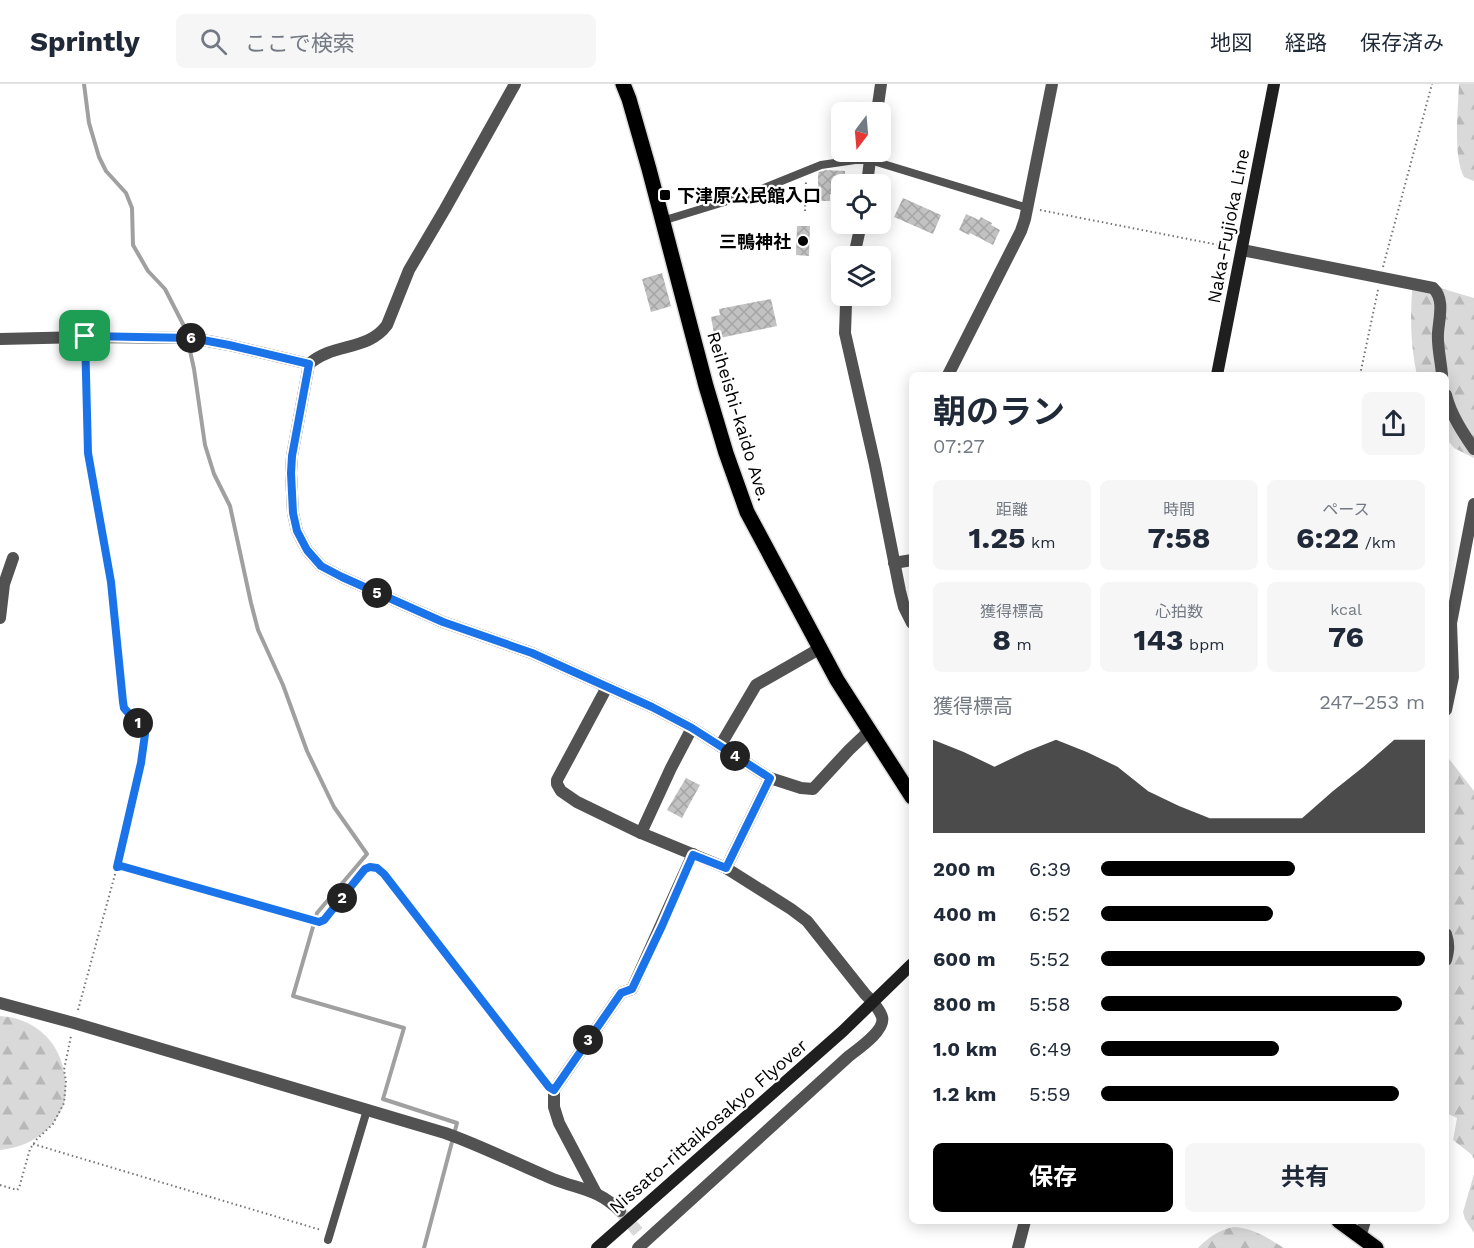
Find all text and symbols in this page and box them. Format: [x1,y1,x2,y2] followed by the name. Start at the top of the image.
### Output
[176,14,596,68] search box
[30,25,140,58] text: Sprintly
[197,25,230,58] icon: search
[1210,30,1252,55] text: 地図
[1285,30,1327,55] text: 経路
[1360,30,1444,55] text: 保存済み
[245,31,355,56] text: ここで検索
[831,102,891,162] north arrow
[831,102,891,306] map controls
[1203,147,1253,305] street label: Naka-Fujioka Line
[831,174,891,234] button: locate
[677,185,821,206] place label: 下津原公民館入口
[658,188,672,202] marker: 下津原公民館入口
[719,231,791,252] place label: 三鴨神社
[796,234,810,248] marker: 三鴨神社
[831,246,891,306] button: layers
[59,310,110,361] pin
[68,319,101,352] icon: arrive
[176,323,206,353] pin: 6
[186,328,196,347] text: 6
[703,329,775,503] street label: Reiheishi-kaido Ave.
[933,392,1065,431] text: 朝のラン
[1362,392,1425,455] button: share
[933,434,985,458] text: 07:27
[996,500,1028,519] text: 距離
[1163,500,1195,519] text: 時間
[1322,500,1370,519] text: ペース
[969,520,1026,555] text: 1.25
[1147,520,1211,555] text: 7:58
[1296,520,1359,555] text: 6:22
[1026,533,1055,552] text: km
[1359,533,1396,552] text: /km
[362,578,392,608] pin: 5
[372,583,382,602] text: 5
[1330,600,1362,619] text: kcal
[980,602,1044,621] text: 獲得標高
[1155,602,1203,621] text: 心拍数
[1328,619,1364,654] text: 76
[992,622,1011,657] text: 8
[1134,622,1184,657] text: 143
[1011,635,1032,654] text: m
[1184,635,1224,654] text: bpm
[1319,690,1425,714] text: 247–253 m
[933,694,1013,718] text: 獲得標高
[123,708,153,738] pin: 1
[135,713,141,732] text: 1
[720,741,750,771] pin: 4
[730,746,740,765] text: 4
[933,857,995,881] text: 200 m
[1029,857,1071,881] text: 6:39
[327,883,357,913] pin: 2
[337,888,347,907] text: 2
[933,902,996,926] text: 400 m
[1029,902,1070,926] text: 6:52
[933,947,996,971] text: 600 m
[1029,947,1070,971] text: 5:52
[933,992,996,1016] text: 800 m
[1029,992,1071,1016] text: 5:58
[573,1025,603,1055] pin: 3
[583,1030,593,1049] text: 3
[605,1034,811,1218] street label: Nissato-rittaikosakyo Flyover
[933,1037,997,1061] text: 1.0 km
[1029,1037,1072,1061] text: 6:49
[933,1082,996,1106] text: 1.2 km
[1029,1082,1071,1106] text: 5:59
[933,1143,1173,1212] button: 保存
[1185,1143,1425,1212] button: 共有

